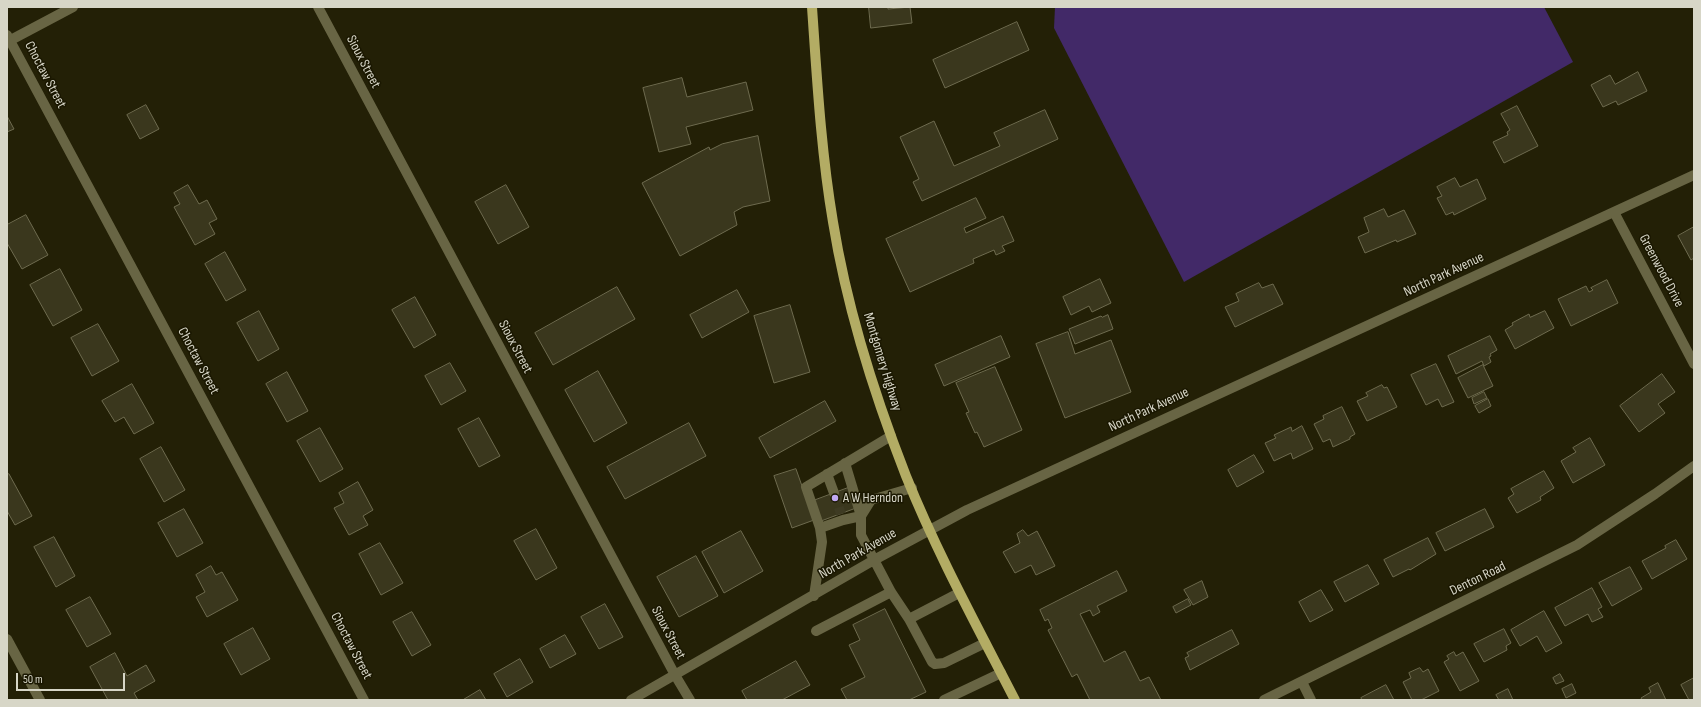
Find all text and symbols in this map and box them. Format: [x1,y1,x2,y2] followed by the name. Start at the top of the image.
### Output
[342,33,384,91] street label: Sioux Street
[20,39,70,111] street label: Choctaw Street
[1635,232,1687,310] street label: Greenwood Drive
[1401,249,1487,301] street label: North Park Avenue
[859,311,905,413] street label: Montgomery Highway
[494,318,536,376] street label: Sioux Street
[173,325,223,397] street label: Choctaw Street
[1106,384,1192,436] street label: North Park Avenue
[843,490,903,506] place label: A W Herndon
[830,493,840,503] marker: A W Herndon
[816,525,900,583] street label: North Park Avenue
[1447,558,1509,600] street label: Denton Road
[647,604,689,662] street label: Sioux Street
[326,610,376,682] street label: Choctaw Street
[18,665,127,691] scale bar
[23,672,43,687] text: 50 m

